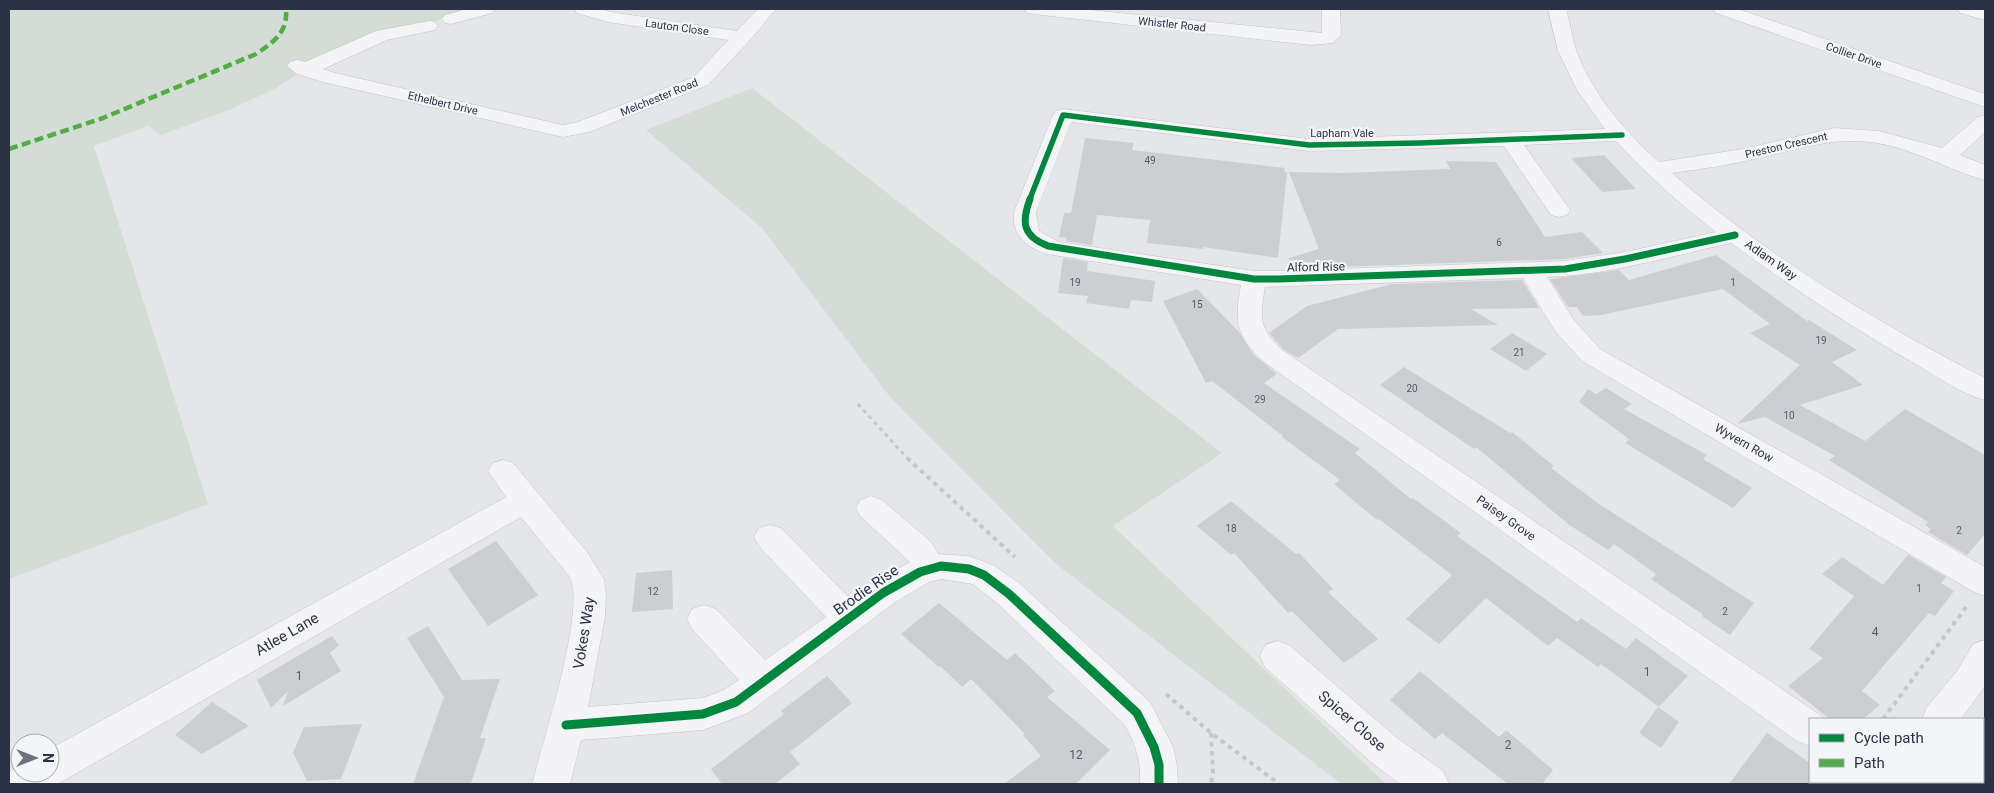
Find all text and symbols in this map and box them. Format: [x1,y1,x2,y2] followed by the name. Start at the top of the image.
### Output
[1137,14,1206,35] street label: Whistler Road
[644,17,710,38] street label: Lauton Close
[1824,40,1884,71] street label: Collier Drive
[618,76,700,119] street label: Melchester Road
[407,89,479,118] street label: Ethelbert Drive
[1310,127,1374,140] street label: Lapham Vale
[1744,130,1829,161] street label: Preston Crescent
[1144,155,1156,166] house number: 49
[1496,237,1502,248] house number: 6
[1742,237,1800,283] street label: Adlam Way
[1287,259,1345,275] street label: Alford Rise
[1069,277,1081,288] house number: 19
[1730,277,1736,288] house number: 1
[1191,299,1203,310] house number: 15
[1815,335,1827,346] house number: 19
[1513,347,1525,358] house number: 21
[1406,383,1418,394] house number: 20
[1254,394,1266,405] house number: 29
[1783,410,1795,421] house number: 10
[1712,421,1776,465] street label: Wyvern Row
[1474,492,1538,544] street label: Paisey Grove
[1225,523,1237,534] house number: 18
[1956,525,1962,536] house number: 2
[830,561,902,619] street label: Brodie Rise
[1916,583,1922,594] house number: 1
[647,586,659,597] house number: 12
[569,596,599,670] street label: Vokes Way
[1722,606,1728,617] house number: 2
[252,609,322,659] street label: Atlee Lane
[1872,625,1879,639] house number: 4
[1644,665,1650,679] house number: 1
[296,669,302,683] house number: 1
[1315,687,1389,755] street label: Spicer Close
[1809,718,1984,783] legend
[1854,729,1924,747] text: Cycle path
[10,733,60,783] north arrow
[1505,738,1512,752] house number: 2
[1069,748,1083,762] house number: 12
[40,753,56,763] text: N
[1854,754,1885,772] text: Path

